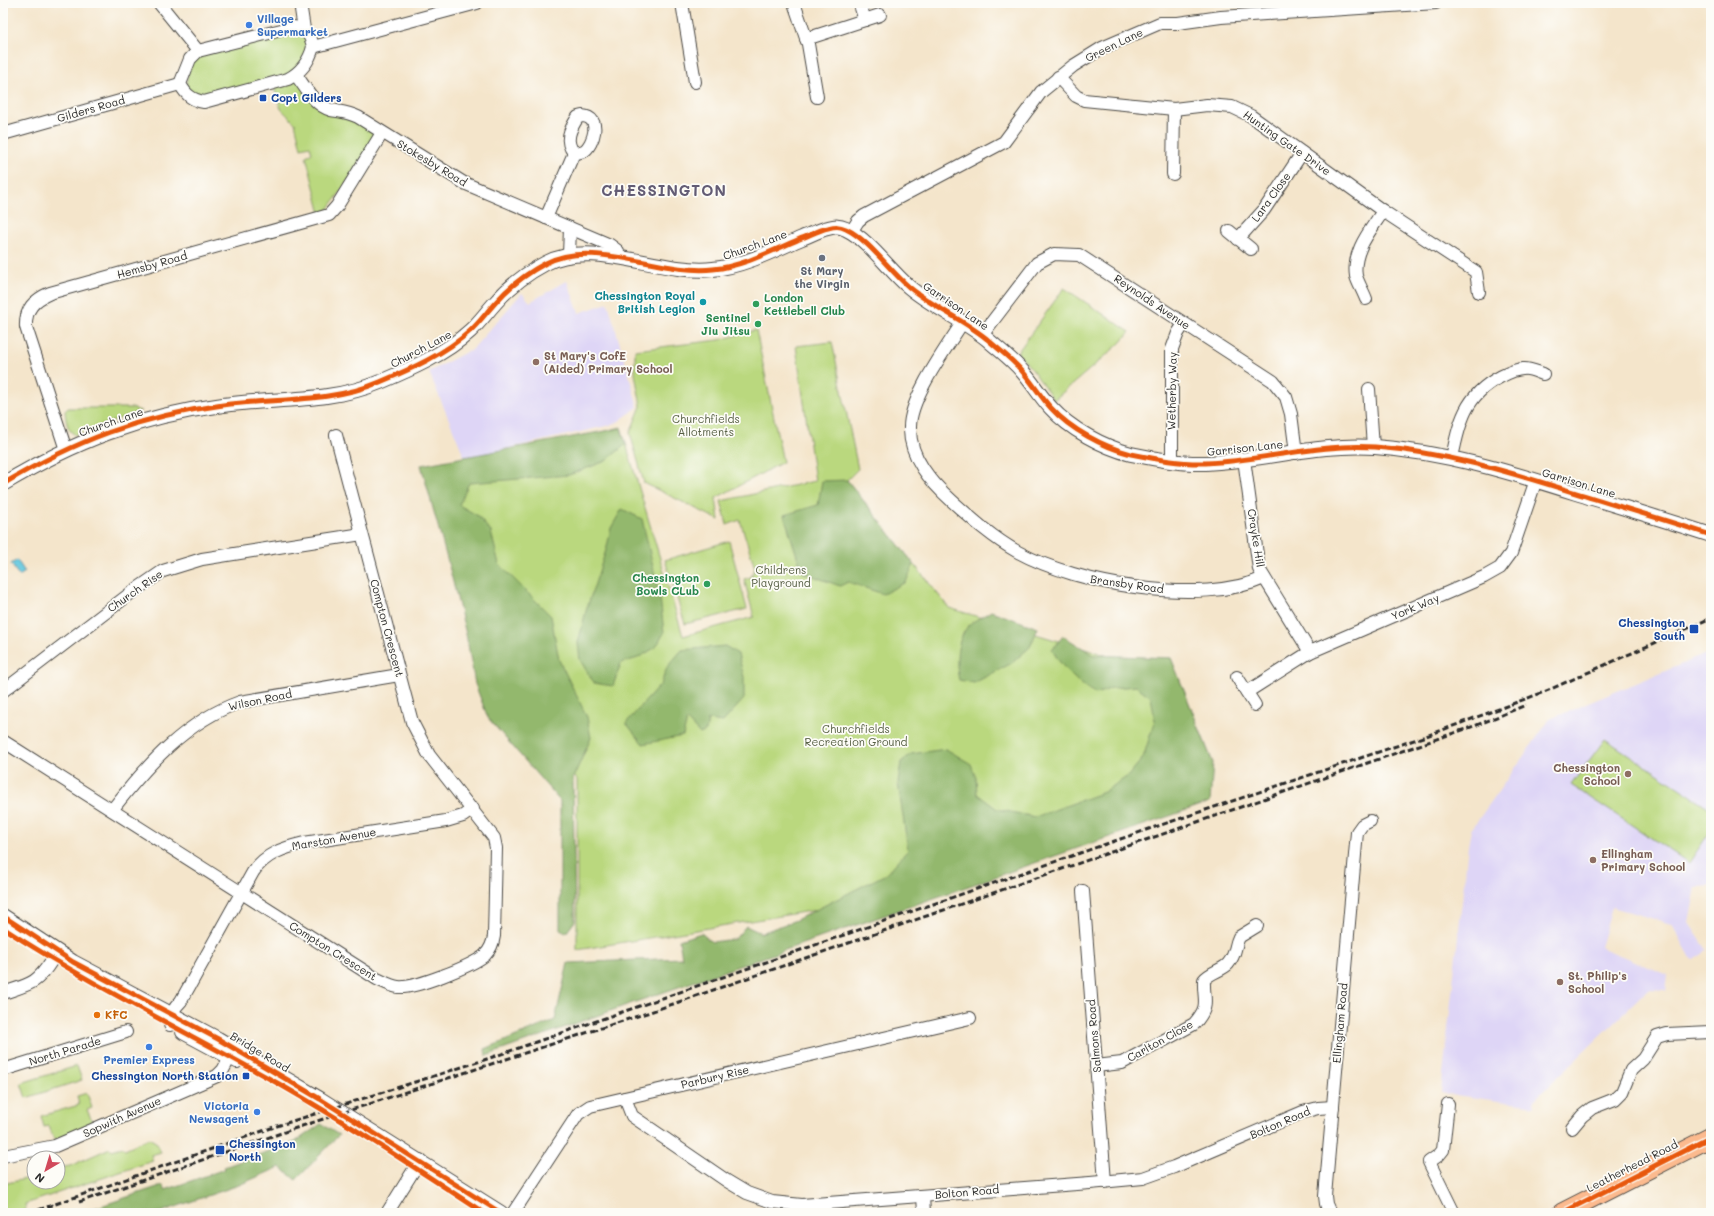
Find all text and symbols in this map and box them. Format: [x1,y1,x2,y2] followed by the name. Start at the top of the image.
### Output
[257,11,328,39] place label: Village Supermarket
[244,20,254,30] marker: Village Supermarket
[1082,24,1145,65] street label: Green Lane
[271,90,342,105] place label: Copt Gilders
[55,92,127,125] street label: Gilders Road
[258,93,268,103] marker: Copt Gilders
[1241,107,1334,178] street label: Hunting Gate Drive
[394,136,470,189] street label: Stokesby Road
[1248,169,1294,225] street label: Lara Close
[601,180,727,200] district label: CHESSINGTON
[721,226,789,263] street label: Church Lane
[115,247,189,282] street label: Hemsby Road
[817,253,827,263] marker: St Mary the Virgin
[794,263,850,291] place label: St Mary the Virgin
[1111,271,1193,333] street label: Reynolds Avenue
[920,278,992,333] street label: Garrison Lane
[594,288,695,316] place label: Chessington Royal British Legion
[764,290,845,318] place label: London Kettlebell Club
[698,297,708,307] marker: Chessington Royal British Legion
[751,299,761,309] marker: London Kettlebell Club
[701,310,750,338] place label: Sentinel Jiu Jitsu
[753,319,763,329] marker: Sentinel Jiu Jitsu
[388,326,454,371] street label: Church Lane
[544,348,672,376] place label: St Mary's CofE (Aided) Primary School
[1163,351,1180,430] street label: Wetherby Way
[531,357,541,367] marker: St Mary's CofE (Aided) Primary School
[77,403,145,440] street label: Church Lane
[672,411,740,439] park label: Churchfields Allotments
[1206,436,1284,459] street label: Garrison Lane
[1540,464,1618,501] street label: Garrison Lane
[1244,508,1269,568] street label: Crayke Hill
[751,562,811,590] park label: Childrens Playground
[104,566,166,615] street label: Church Rise
[632,570,699,598] place label: Chessington Bowls CLub
[1089,571,1165,596] street label: Bransby Road
[367,577,408,679] street label: Compton Crescent
[702,579,712,589] marker: Chessington Bowls CLub
[1388,590,1441,623] street label: York Way
[1618,615,1685,643] place label: Chessington South
[1688,623,1700,635] marker: Chessington South
[227,685,293,714] street label: Wilson Road
[804,721,908,749] park label: Churchfields Recreation Ground
[1553,760,1620,788] place label: Chessington School
[1623,769,1633,779] marker: Chessington School
[290,824,378,853] street label: Marston Avenue
[1601,846,1685,874] place label: Ellingham Primary School
[1588,855,1598,865] marker: Ellingham Primary School
[287,918,380,984] street label: Compton Crescent
[1568,968,1627,996] place label: St. Philip's School
[1555,977,1565,987] marker: St. Philip's School
[1329,982,1350,1064] street label: Ellingham Road
[1083,999,1104,1073] street label: Salmons Road
[105,1007,127,1022] place label: KFC
[92,1010,102,1020] marker: KFC
[1124,1016,1196,1065] street label: Carlton Close
[228,1028,293,1075] street label: Bridge Road
[27,1032,103,1069] street label: North Parade
[144,1042,154,1052] marker: Premier Express
[103,1052,195,1067] place label: Premier Express
[679,1061,751,1092] street label: Parbury Rise
[91,1068,238,1083] place label: Chessington North Station
[241,1071,251,1081] marker: Chessington North Station
[80,1093,163,1140] street label: Sopwith Avenue
[189,1098,249,1126] place label: Victoria Newsagent
[1247,1103,1312,1142] street label: Bolton Road
[252,1107,262,1117] marker: Victoria Newsagent
[229,1136,296,1164] place label: Chessington North
[1584,1136,1680,1195] street label: Leatherhead Road
[214,1144,226,1156] marker: Chessington North
[26,1150,66,1190] north arrow
[32,1170,47,1187] text: N
[934,1181,1000,1202] street label: Bolton Road

